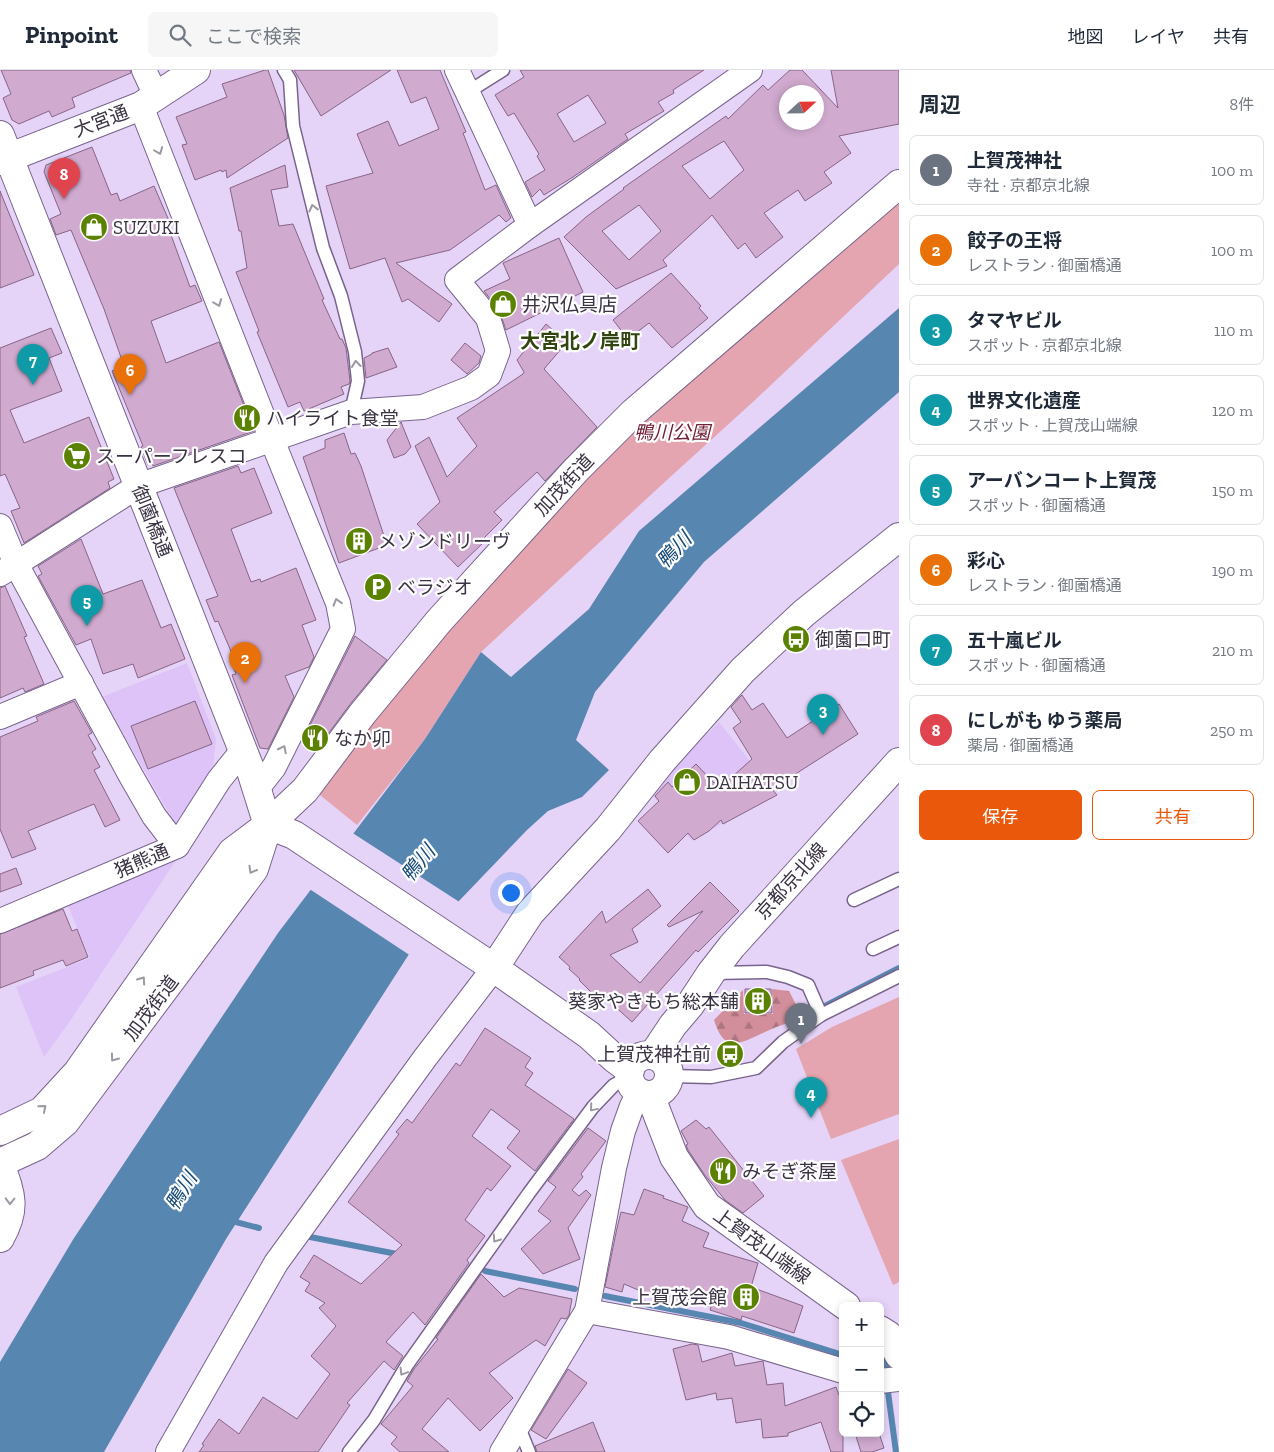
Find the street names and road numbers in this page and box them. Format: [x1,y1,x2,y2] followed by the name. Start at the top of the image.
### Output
[70,100,132,142] street label: 大宮通
[530,449,598,521] street label: 加茂街道
[127,481,177,561] street label: 御薗橋通
[751,838,831,924] street label: 京都京北線
[111,839,173,883] street label: 猪熊通
[119,971,183,1045] street label: 加茂街道
[709,1203,815,1289] street label: 上賀茂山端線

